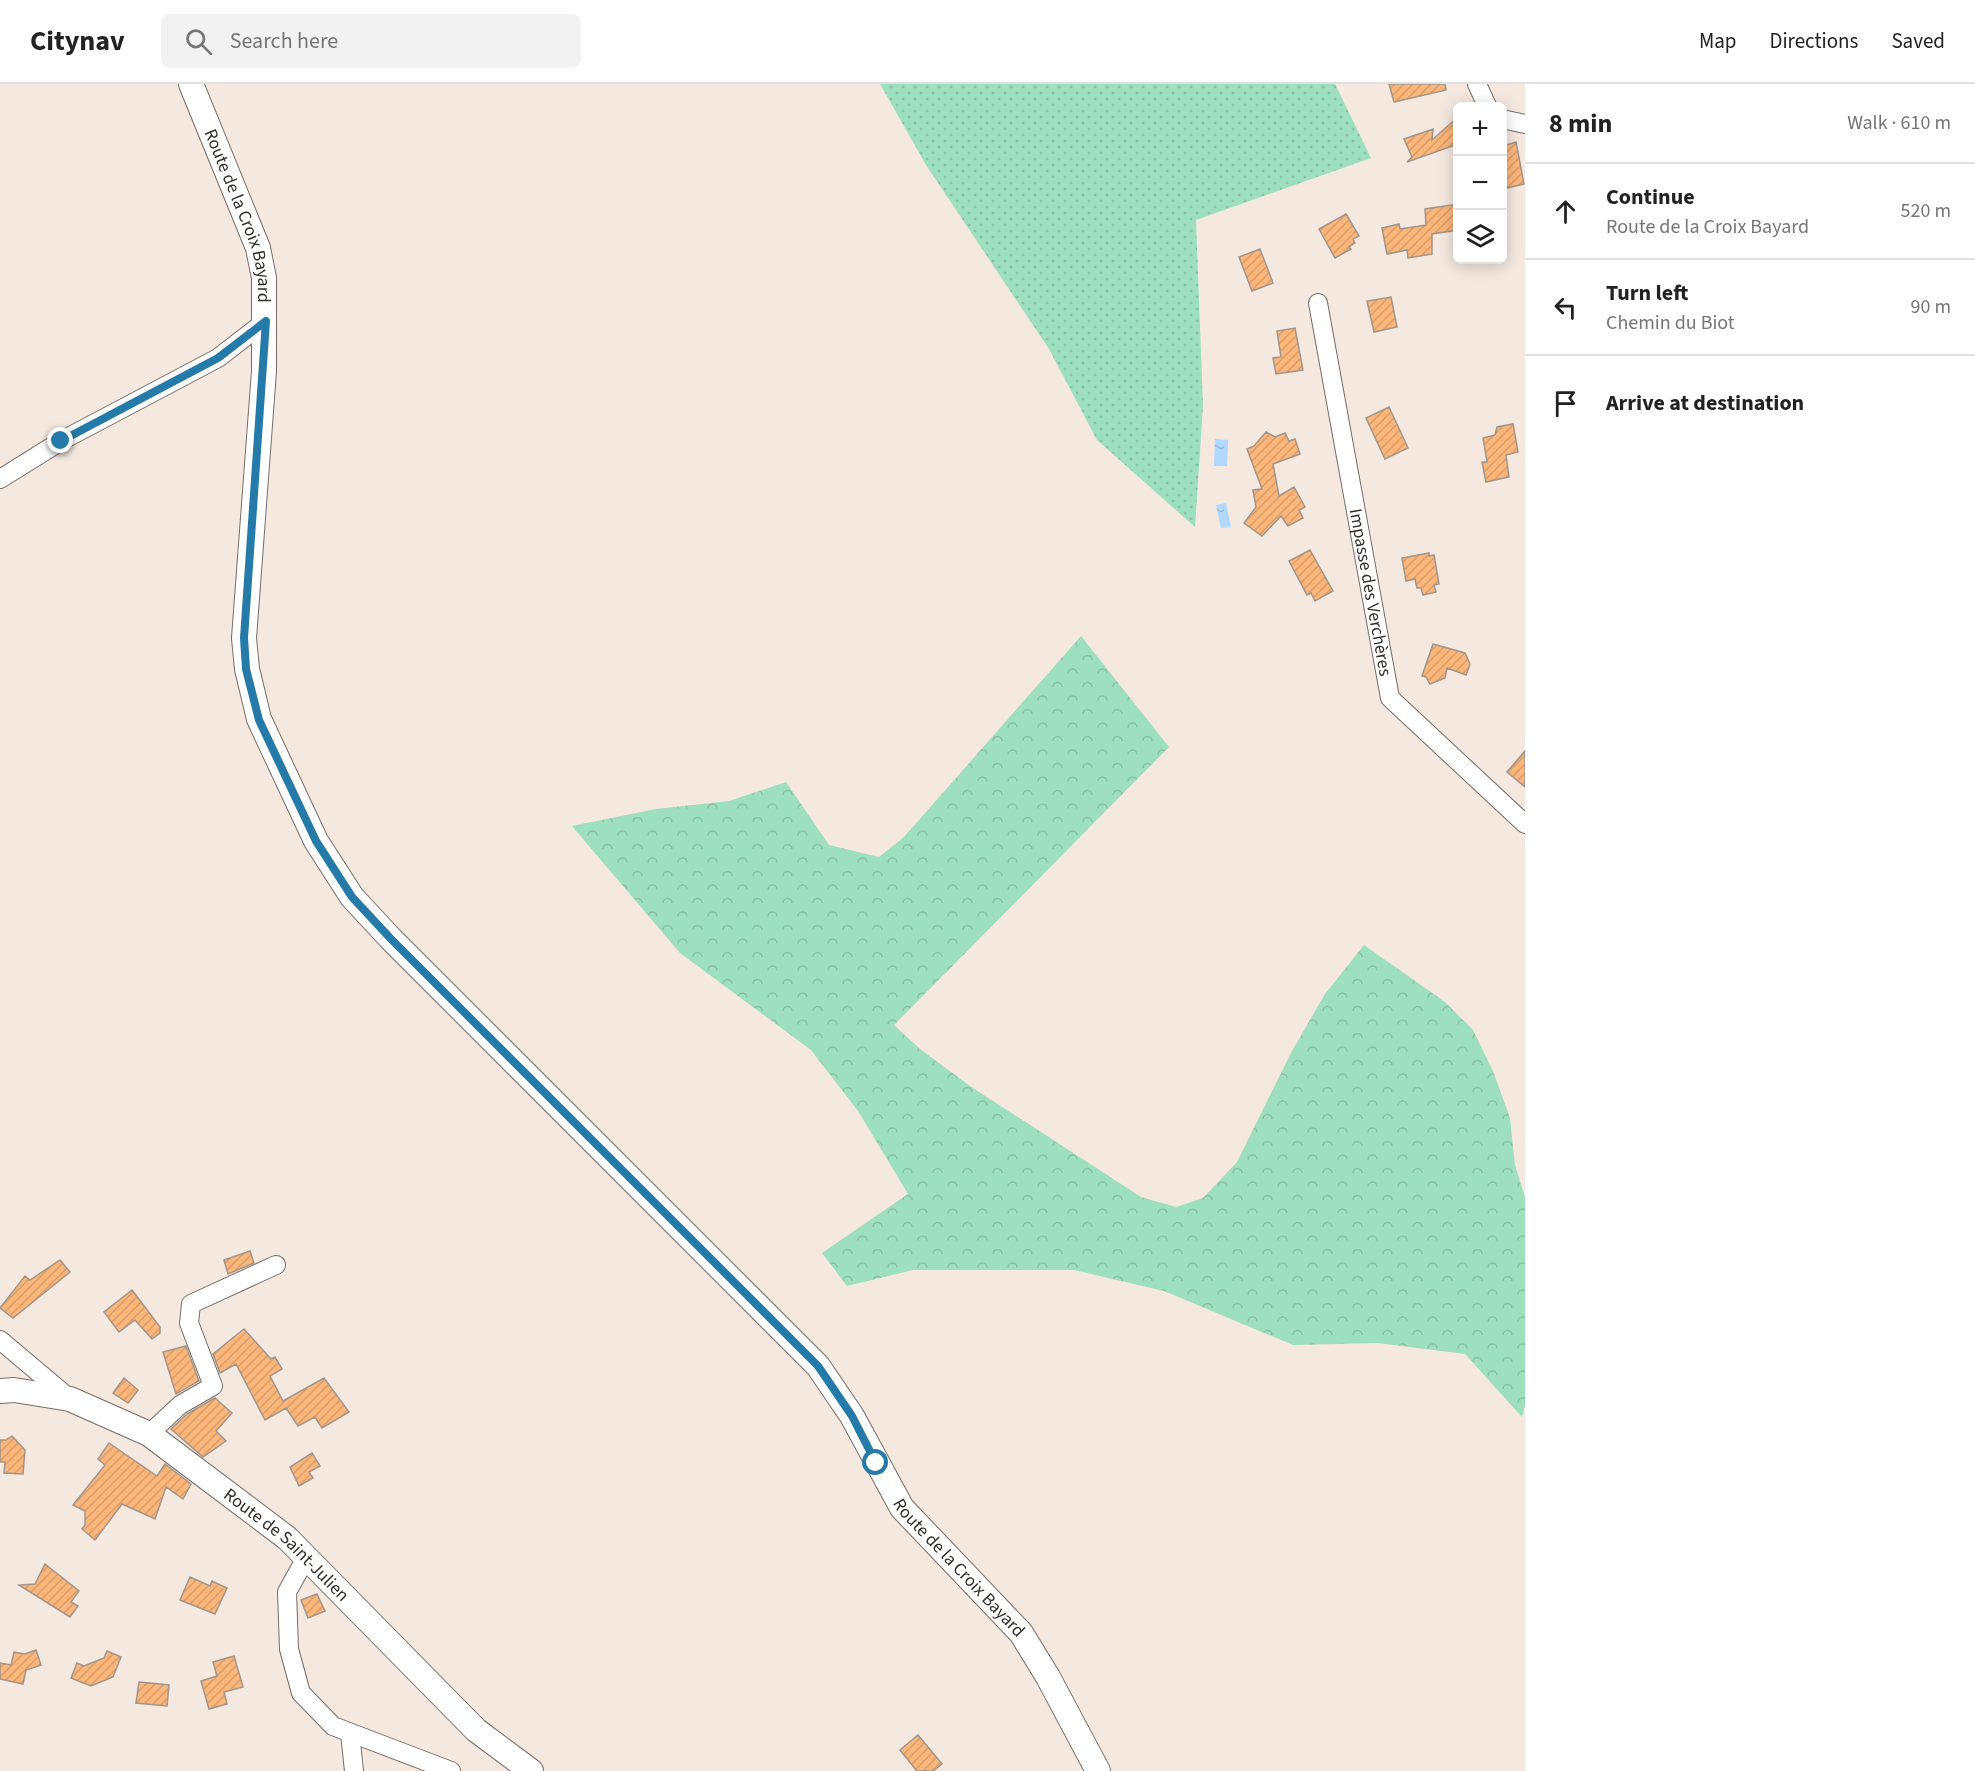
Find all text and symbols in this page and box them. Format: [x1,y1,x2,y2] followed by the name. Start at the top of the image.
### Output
[161,14,581,68] search box
[30,21,125,61] text: Citynav
[182,25,215,58] icon: search
[230,25,338,57] text: Search here
[1699,26,1737,56] text: Map
[1770,26,1858,56] text: Directions
[1891,26,1945,56] text: Saved
[1453,102,1507,264] map controls
[1453,102,1507,156] button: +
[1549,105,1612,142] text: 8 min
[1847,109,1951,137] text: Walk · 610 m
[198,125,277,303] street label: Route de la Croix Bayard
[1453,156,1507,210] button: −
[1606,181,1695,213] text: Continue
[1549,195,1582,228] icon: ahead
[1901,197,1951,225] text: 520 m
[1453,210,1507,264] button: layers
[1606,213,1809,241] text: Route de la Croix Bayard
[1606,277,1688,309] text: Turn left
[1549,291,1582,324] icon: left
[1911,293,1951,321] text: 90 m
[1606,309,1735,337] text: Chemin du Biot
[1549,387,1582,420] icon: arrive
[1606,387,1804,419] text: Arrive at destination
[47,427,73,453] route end
[1343,506,1398,678] street label: Impasse des Verchères
[862,1449,888,1475] route start
[219,1482,355,1607] street label: Route de Saint-Julien
[887,1494,1031,1643] street label: Route de la Croix Bayard

